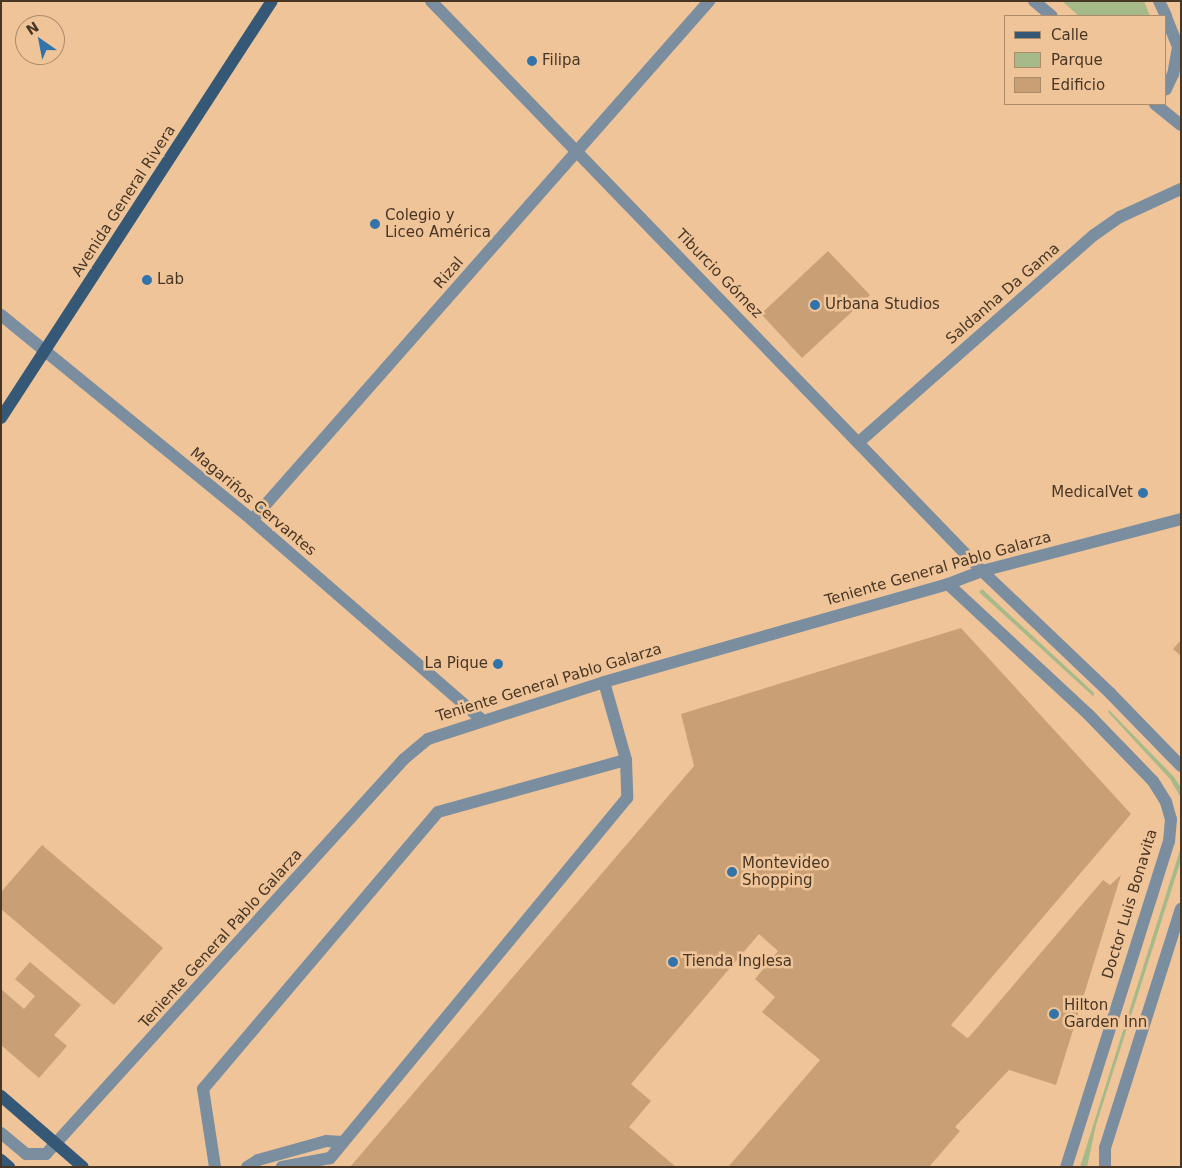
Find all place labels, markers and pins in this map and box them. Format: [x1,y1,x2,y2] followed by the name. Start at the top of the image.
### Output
[542,52,581,70] place label: Filipa
[526,55,538,67] marker: Filipa
[385,206,491,241] place label: Colegio y Liceo América
[369,218,381,230] marker: Colegio y Liceo América
[157,271,184,289] place label: Lab
[141,274,153,286] marker: Lab
[825,296,940,314] place label: Urbana Studios
[809,299,821,311] marker: Urbana Studios
[1051,484,1133,502] place label: MedicalVet
[1137,487,1149,499] marker: MedicalVet
[425,655,488,673] place label: La Pique
[492,658,504,670] marker: La Pique
[742,854,830,889] place label: Montevideo Shopping
[726,866,738,878] marker: Montevideo Shopping
[683,953,792,971] place label: Tienda Inglesa
[667,956,679,968] marker: Tienda Inglesa
[1064,996,1147,1031] place label: Hilton Garden Inn
[1048,1008,1060,1020] marker: Hilton Garden Inn

